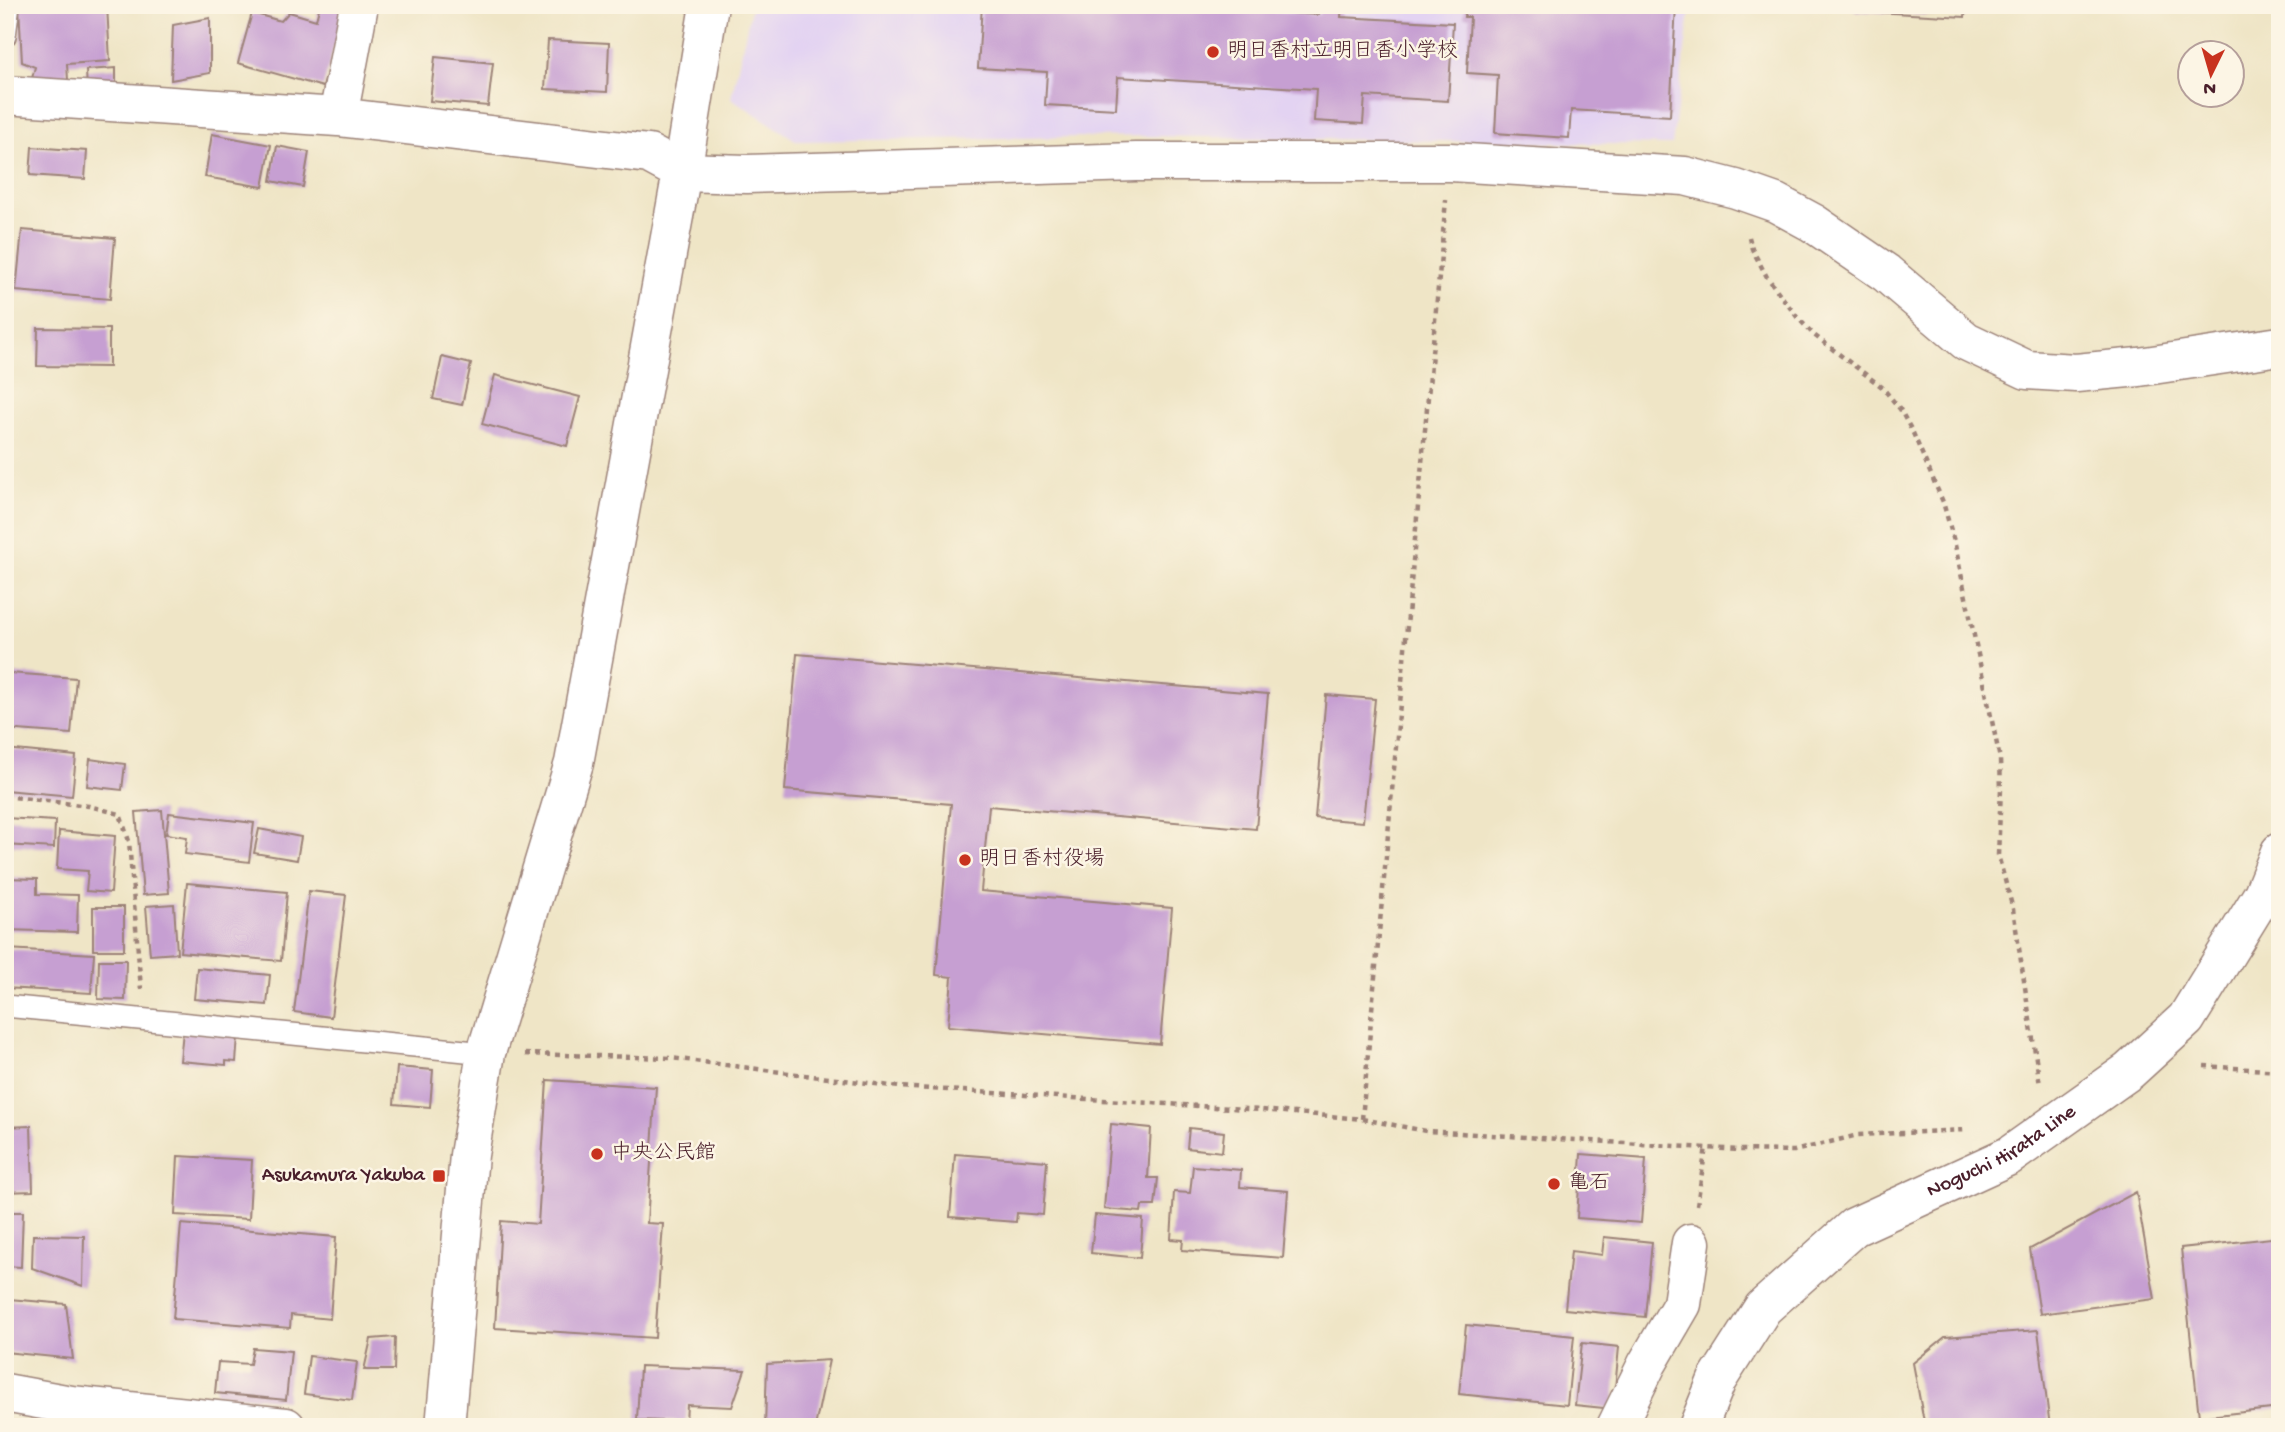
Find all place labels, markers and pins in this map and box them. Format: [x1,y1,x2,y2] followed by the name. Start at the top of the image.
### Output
[1227,39,1458,65] place label: 明日香村立明日香小学校
[1205,44,1221,60] marker: 明日香村立明日香小学校
[979,847,1105,873] place label: 明日香村役場
[957,852,973,868] marker: 明日香村役場
[611,1140,716,1167] place label: 中央公民館
[589,1146,605,1162] marker: 中央公民館
[262,1164,426,1189] place label: Asukamura Yakuba
[431,1168,447,1184] marker: Asukamura Yakuba
[1568,1171,1610,1197] place label: 亀石
[1546,1176,1562,1192] marker: 亀石

